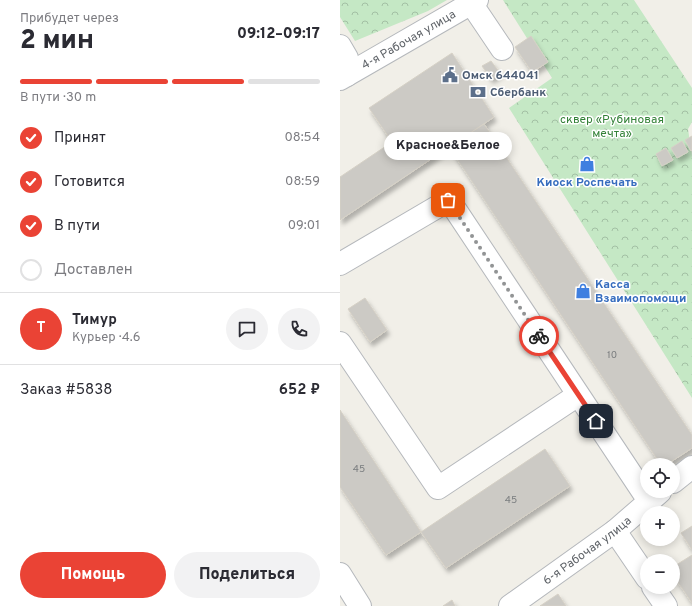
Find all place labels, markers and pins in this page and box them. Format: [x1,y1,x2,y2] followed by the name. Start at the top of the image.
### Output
[441,66,459,84] public building icon: Омск 644041
[462,68,539,84] place label: Омск 644041
[469,83,487,101] bank icon: Сбербанк
[490,85,546,101] place label: Сбербанк
[384,132,512,160] callout: Красное&Белое
[578,155,596,173] shop icon: Киоск Роспечать
[537,175,638,191] place label: Киоск Роспечать
[431,183,465,217] pin
[595,277,686,307] place label: Касса Взаимопомощи
[574,282,592,300] shop icon: Касса Взаимопомощи
[579,404,613,438] pin

